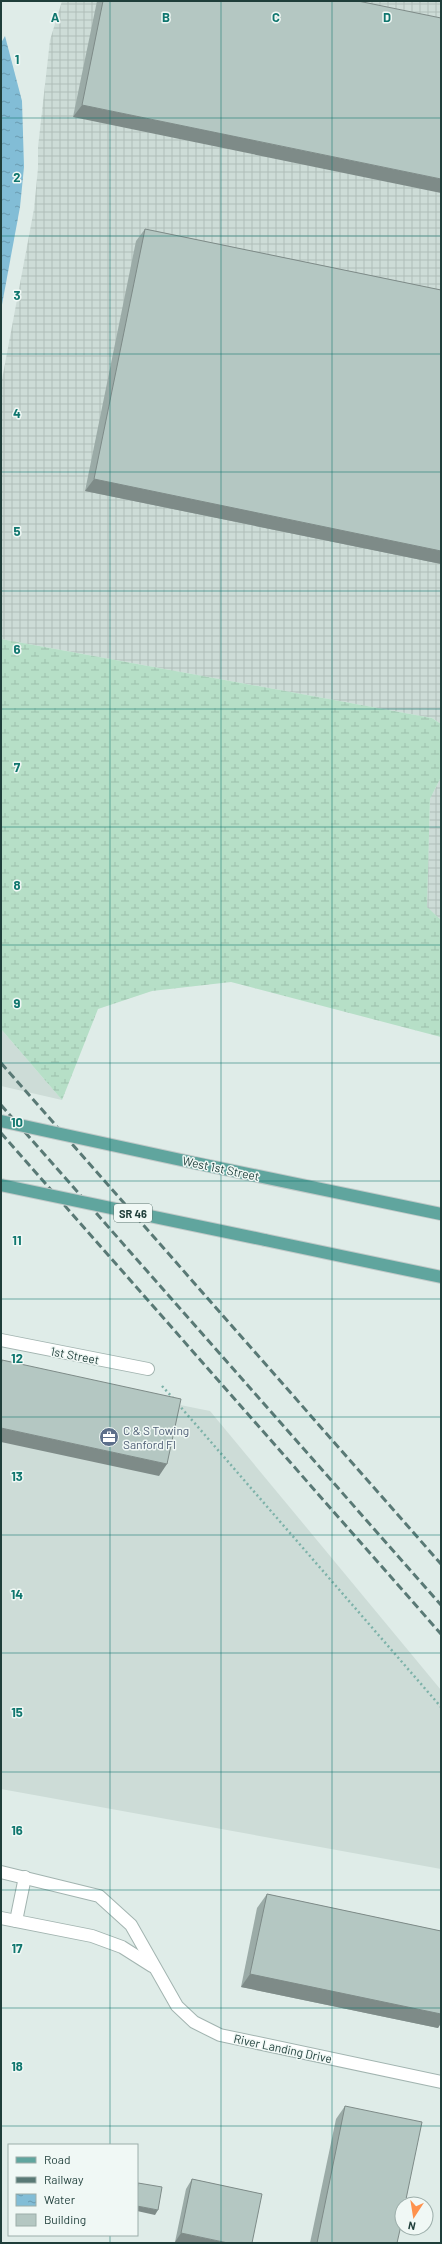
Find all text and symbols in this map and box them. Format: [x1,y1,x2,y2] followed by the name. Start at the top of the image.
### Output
[51,9,60,25] text: A
[162,9,170,25] text: B
[272,9,280,25] text: C
[383,9,391,25] text: D
[15,51,19,67] text: 1
[13,169,21,185] text: 2
[13,287,21,303] text: 3
[13,405,21,421] text: 4
[13,523,21,539] text: 5
[14,641,21,657] text: 6
[14,759,21,775] text: 7
[13,877,21,893] text: 8
[14,995,21,1011] text: 9
[11,1114,23,1130] text: 10
[181,1153,261,1183] street label: West 1st Street
[114,1204,152,1222] road number: SR 46
[12,1232,22,1248] text: 11
[49,1343,101,1367] street label: 1st Street
[11,1350,23,1366] text: 12
[123,1423,189,1451] place label: C & S Towing Sanford Fl
[98,1426,120,1448] office icon: C & S Towing Sanford Fl
[11,1468,23,1484] text: 13
[11,1586,23,1602] text: 14
[11,1704,23,1720] text: 15
[11,1822,23,1838] text: 16
[11,1940,23,1956] text: 17
[233,2031,333,2065] street label: River Landing Drive
[11,2058,23,2074] text: 18
[8,2144,138,2236] legend
[44,2152,71,2166] text: Road
[44,2172,84,2186] text: Railway
[44,2192,76,2206] text: Water
[394,2196,434,2236] north arrow
[44,2212,86,2226] text: Building
[407,2219,417,2233] text: N

